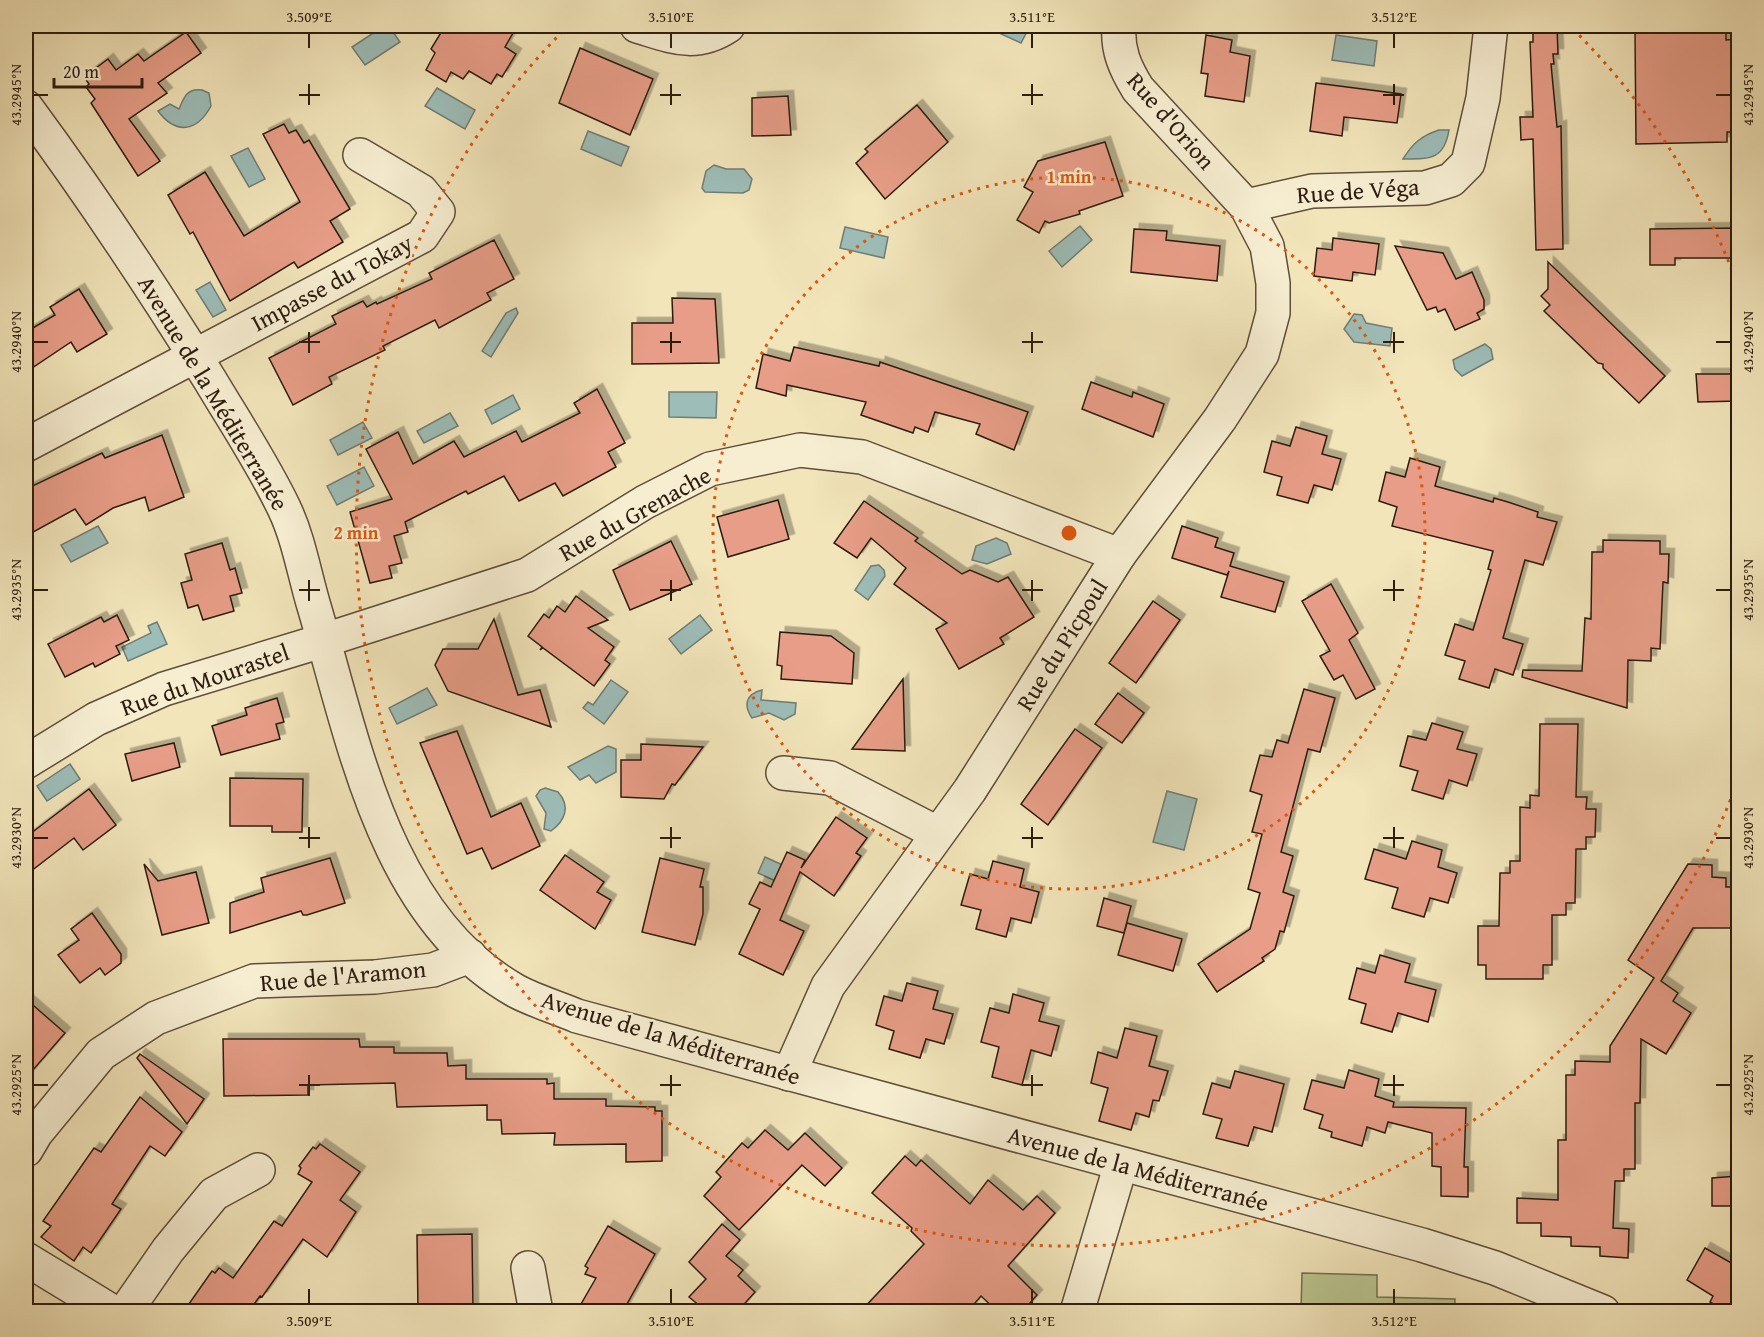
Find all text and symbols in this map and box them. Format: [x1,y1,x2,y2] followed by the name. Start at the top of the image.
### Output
[286,6,332,27] text: 3.509°E
[648,6,694,27] text: 3.510°E
[1009,6,1055,27] text: 3.511°E
[1371,6,1417,27] text: 3.512°E
[54,51,142,89] scale bar
[63,58,99,85] text: 20 m
[5,64,26,126] text: 43.2945°N
[1119,64,1224,178] street label: Rue d'Orion
[1737,64,1758,126] text: 43.2945°N
[1047,163,1092,190] text: 1 min
[1295,169,1421,212] street label: Rue de Véga
[245,225,419,340] street label: Impasse du Tokay
[129,268,298,517] street label: Avenue de la Méditerranée
[5,311,26,373] text: 43.2940°N
[1737,311,1758,373] text: 43.2940°N
[552,457,717,570] street label: Rue du Grenache
[334,519,379,546] text: 2 min
[1059,523,1079,543] centre of rings
[5,559,26,621] text: 43.2935°N
[1737,559,1758,621] text: 43.2935°N
[1007,572,1116,717] street label: Rue du Picpoul
[116,634,294,725] street label: Rue du Mourastel
[5,807,26,869] text: 43.2930°N
[1737,807,1758,869] text: 43.2930°N
[258,951,428,1000] street label: Rue de l'Aramon
[537,981,805,1094] street label: Avenue de la Méditerranée
[5,1054,26,1116] text: 43.2925°N
[1737,1054,1758,1116] text: 43.2925°N
[1004,1117,1273,1220] street label: Avenue de la Méditerranée
[286,1310,332,1331] text: 3.509°E
[648,1310,694,1331] text: 3.510°E
[1009,1310,1055,1331] text: 3.511°E
[1371,1310,1417,1331] text: 3.512°E

